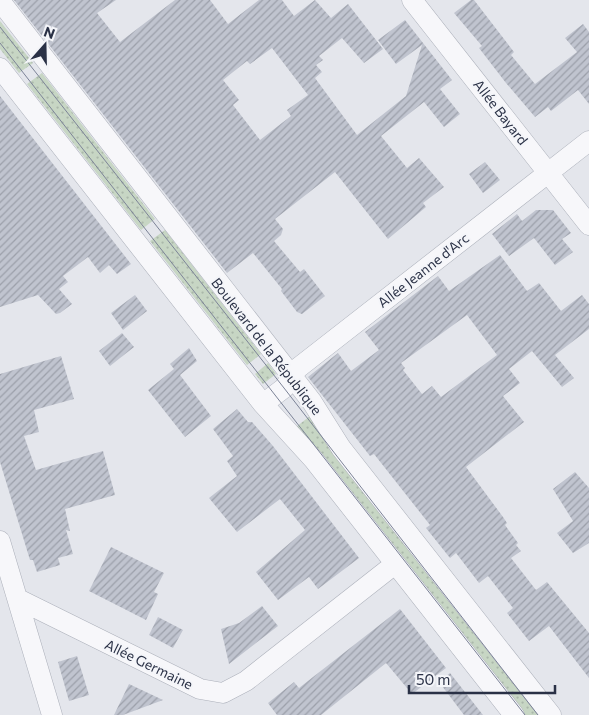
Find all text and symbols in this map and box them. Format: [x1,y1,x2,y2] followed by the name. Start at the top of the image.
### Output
[20,20,70,70] north arrow
[42,23,57,42] text: N
[470,76,532,148] street label: Allée Bayard
[374,229,472,311] street label: Allée Jeanne d'Arc
[208,274,326,418] street label: Boulevard de la République
[102,635,196,693] street label: Allée Germaine
[409,662,555,694] scale bar
[416,670,450,688] text: 50 m

